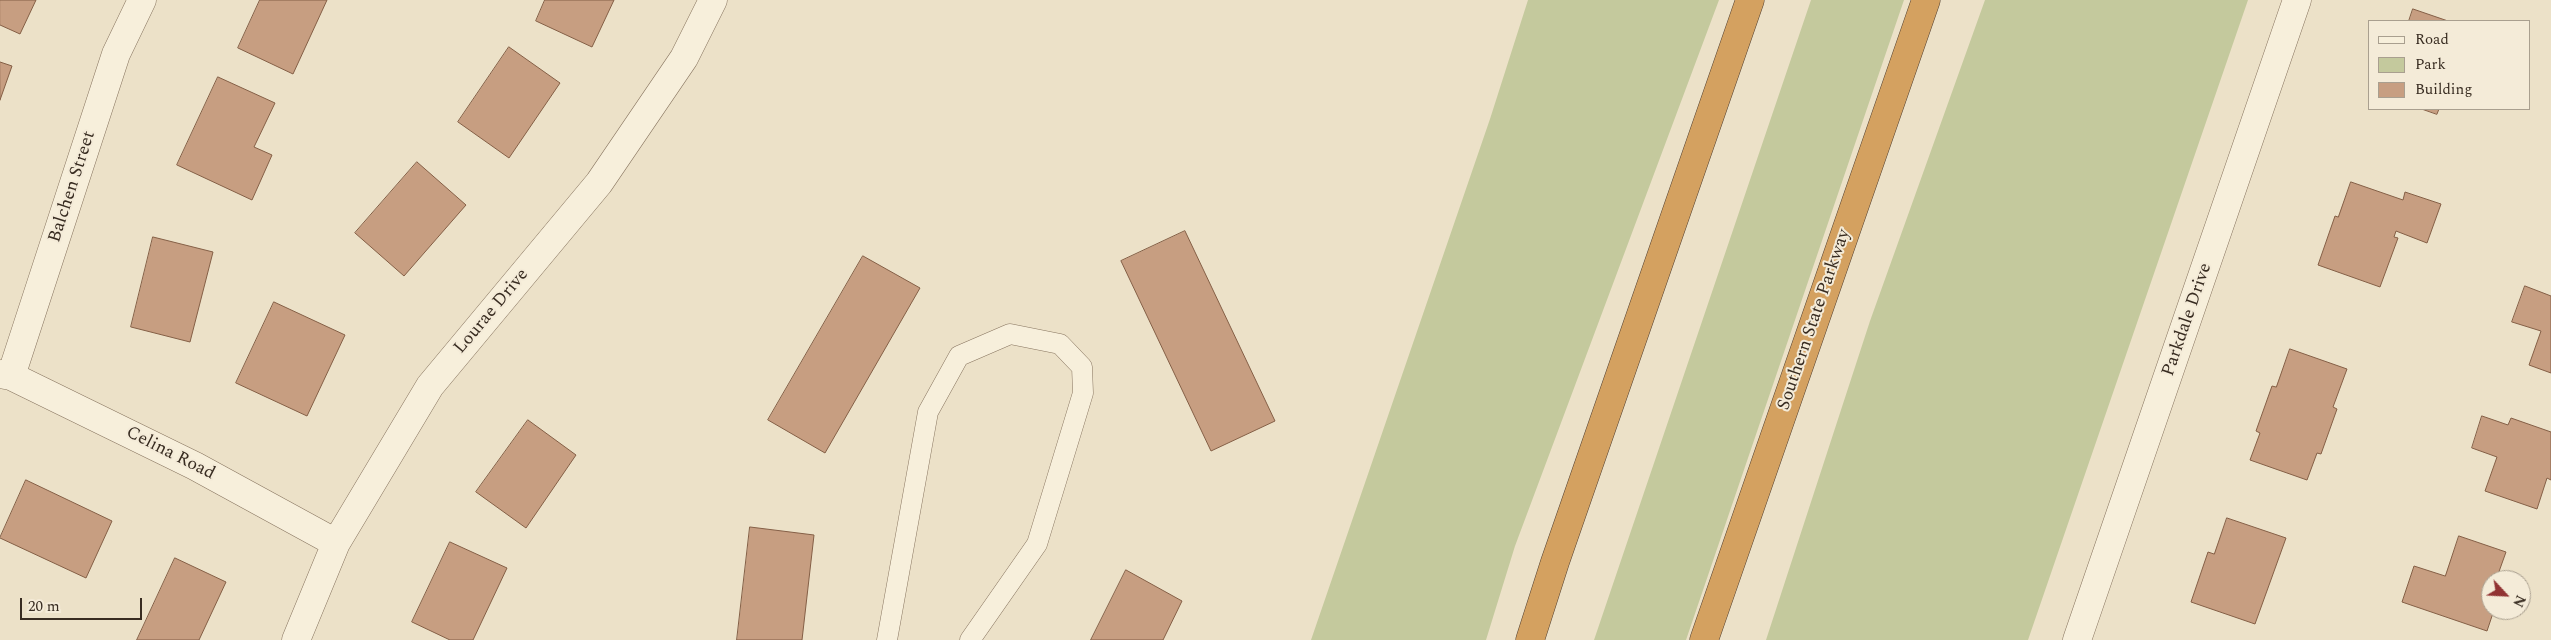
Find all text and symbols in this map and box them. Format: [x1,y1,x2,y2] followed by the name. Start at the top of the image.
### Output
[2368,20,2531,110] legend
[2415,28,2449,51] text: Road
[2415,53,2446,76] text: Park
[2415,78,2472,101] text: Building
[45,129,101,245] street label: Balchen Street
[1774,227,1856,413] street label: Southern State Parkway
[2159,261,2217,379] street label: Parkdale Drive
[450,265,534,359] street label: Lourae Drive
[122,422,218,486] street label: Celina Road
[2481,570,2531,620] north arrow
[22,588,145,620] scale bar
[2507,592,2531,611] text: N
[28,595,60,618] text: 20 m

